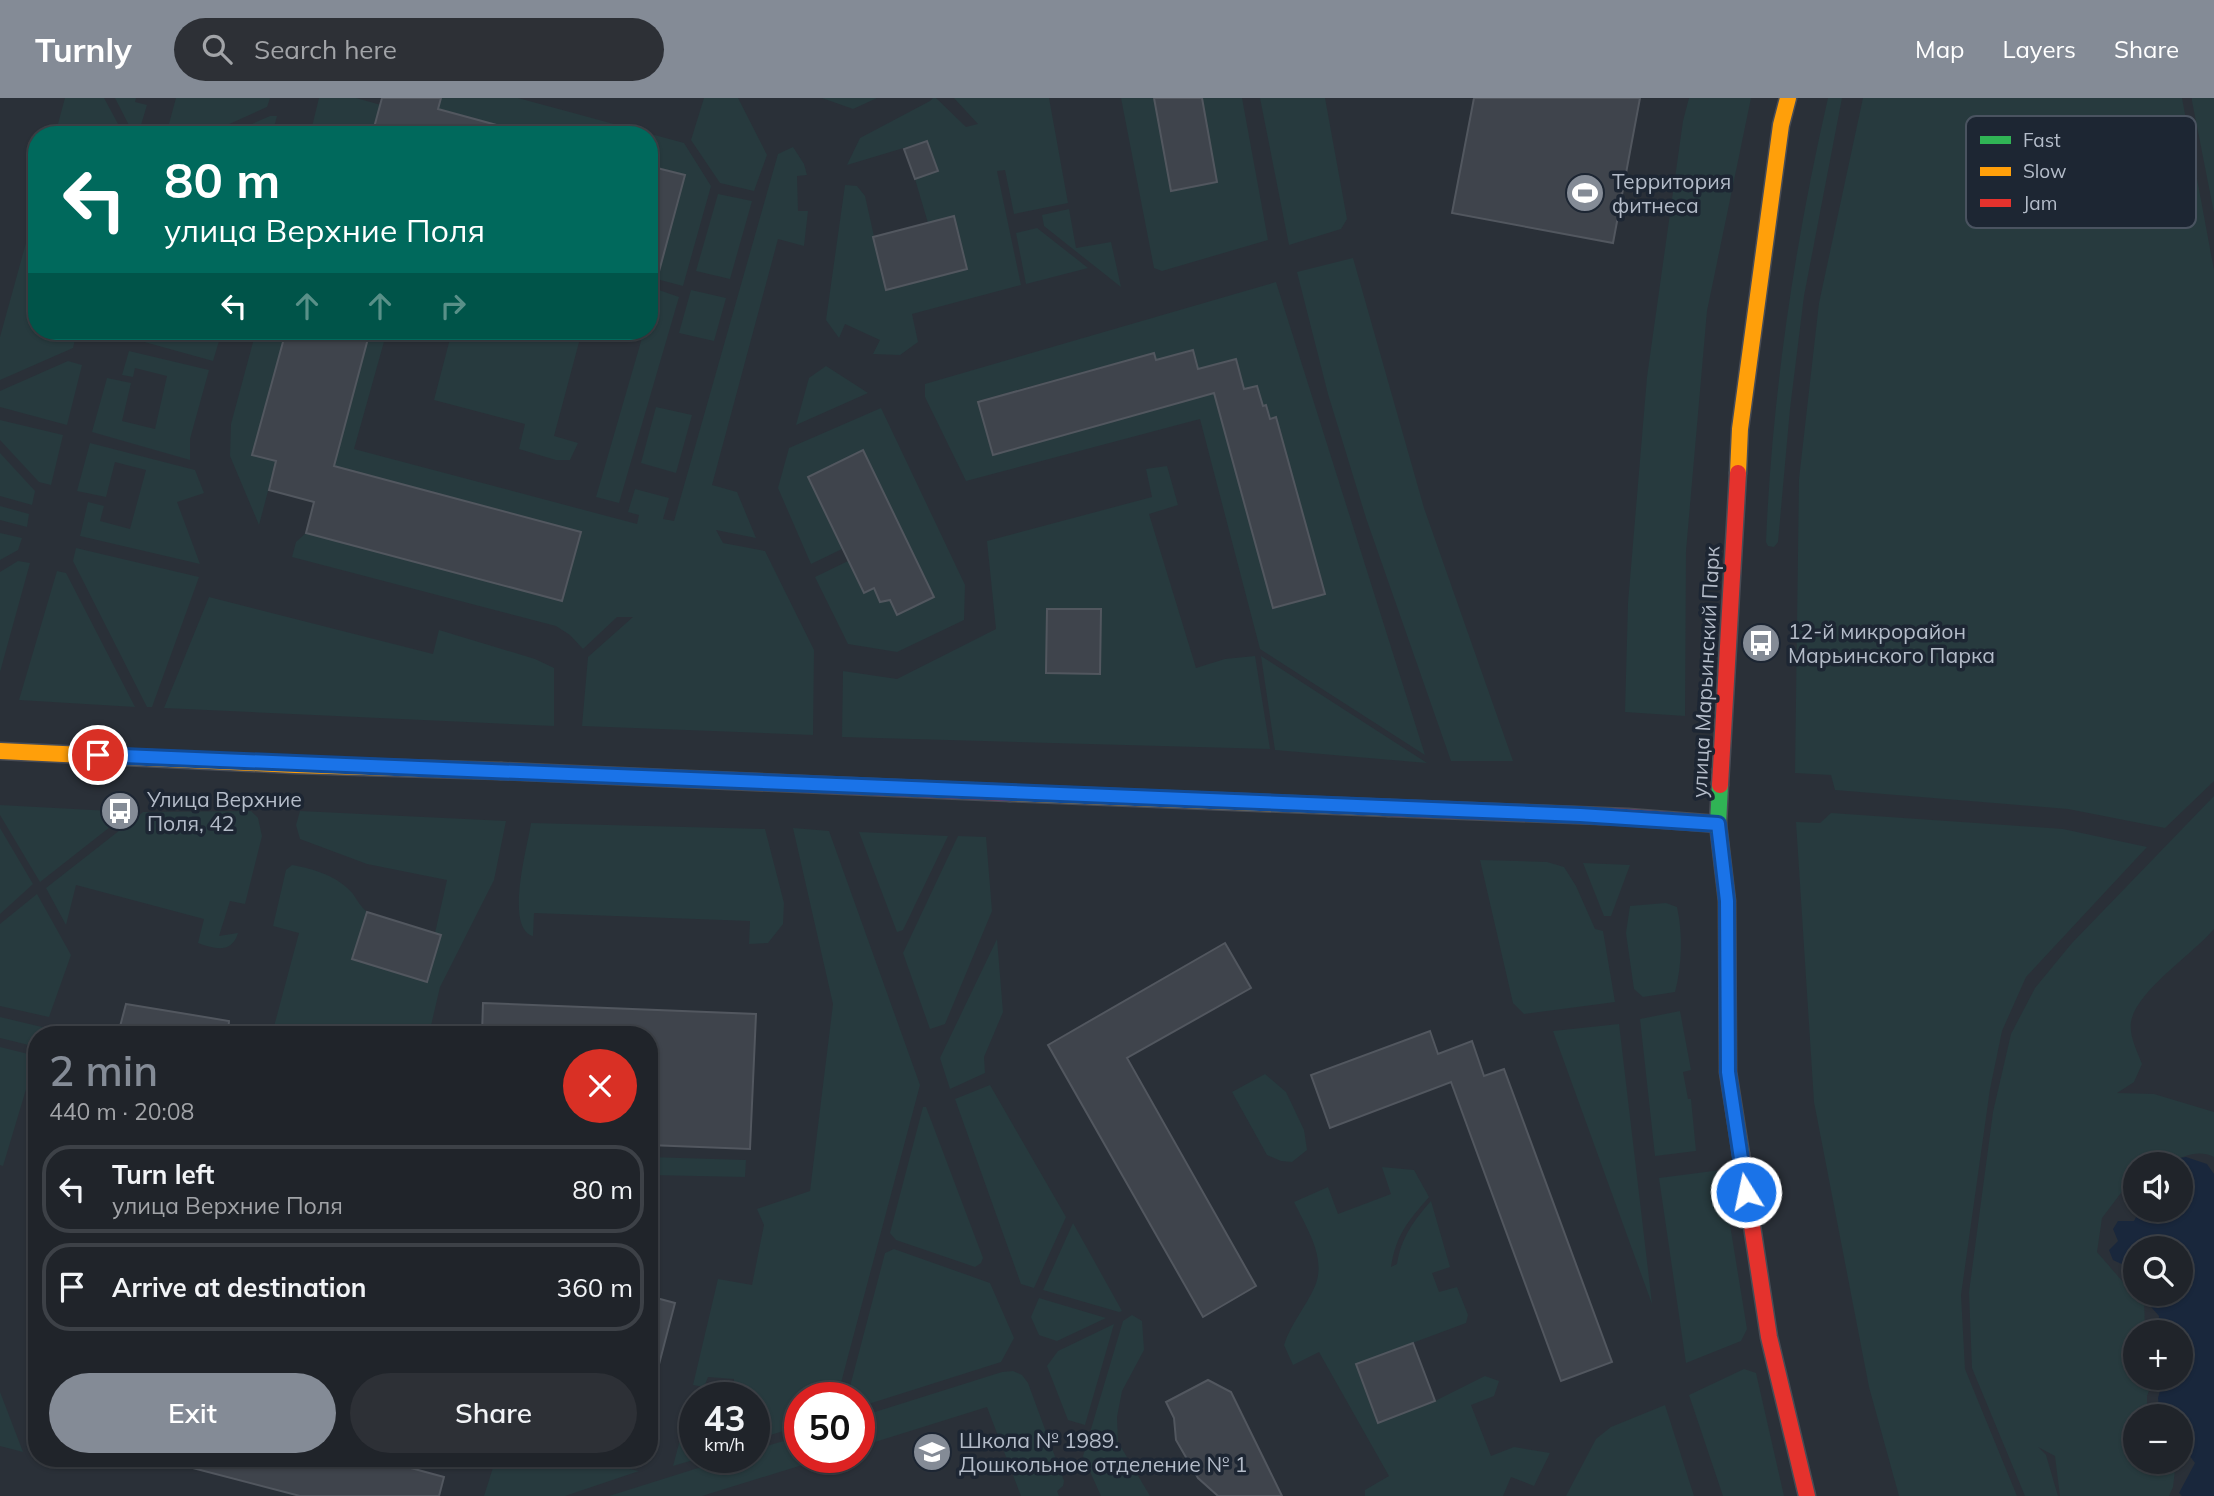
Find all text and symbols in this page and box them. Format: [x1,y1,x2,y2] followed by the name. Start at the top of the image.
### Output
[174,18,664,81] search box
[35,29,132,70] text: Turnly
[198,30,236,68] icon: search
[254,33,397,66] text: Search here
[1915,34,1964,64] text: Map
[2002,34,2076,64] text: Layers
[2114,34,2179,64] text: Share
[1966,116,2196,228] legend
[2023,128,2061,152] text: Fast
[164,149,280,210] text: 80 m
[49,154,140,245] icon: left
[2023,159,2067,183] text: Slow
[1612,168,1731,218] place label: Территория фитнеса
[1564,172,1606,214] sports icon: Территория фитнеса
[2023,191,2057,215] text: Jam
[164,210,485,250] text: улица Верхние Поля
[215,287,253,325] icon: left
[288,287,326,325] icon: ahead
[361,287,399,325] icon: ahead
[434,287,472,325] icon: right
[1685,545,1725,799] street label: улица Марьинский Парк
[1788,618,1995,668] place label: 12-й микрорайон Марьинского Парка
[1740,622,1782,664] bus stop icon: 12-й микрорайон Марьинского Парка
[68,725,128,785] pin
[79,736,117,774] icon: arrive
[146,786,302,836] place label: Улица Верхние Поля, 42
[99,790,141,832] bus stop icon: Улица Верхние Поля, 42
[49,1044,158,1097] text: 2 min
[563,1049,637,1123] button: close
[49,1097,194,1126] text: 440 m · 20:08
[2123,1152,2193,1474] map controls
[2123,1152,2193,1222] button: sound
[1709,1155,1783,1229] position arrow
[112,1158,214,1191] text: Turn left
[53,1170,91,1208] icon: left
[572,1173,633,1206] text: 80 m
[112,1191,343,1220] text: улица Верхние Поля
[2123,1236,2193,1306] button: search
[53,1268,91,1306] icon: arrive
[112,1271,367,1304] text: Arrive at destination
[557,1271,633,1304] text: 360 m
[2123,1320,2193,1390] button: +
[49,1373,336,1453] button: Exit
[350,1373,637,1453] button: Share
[784,1382,875,1473] speed limit sign: 50
[703,1396,746,1440] text: 43
[2123,1404,2193,1474] button: −
[959,1427,1247,1477] place label: Школа № 1989. Дошкольное отделение № 1
[911,1431,953,1473] school or university icon: Школа № 1989. Дошкольное отделение № 1
[704,1433,745,1456] text: km/h

